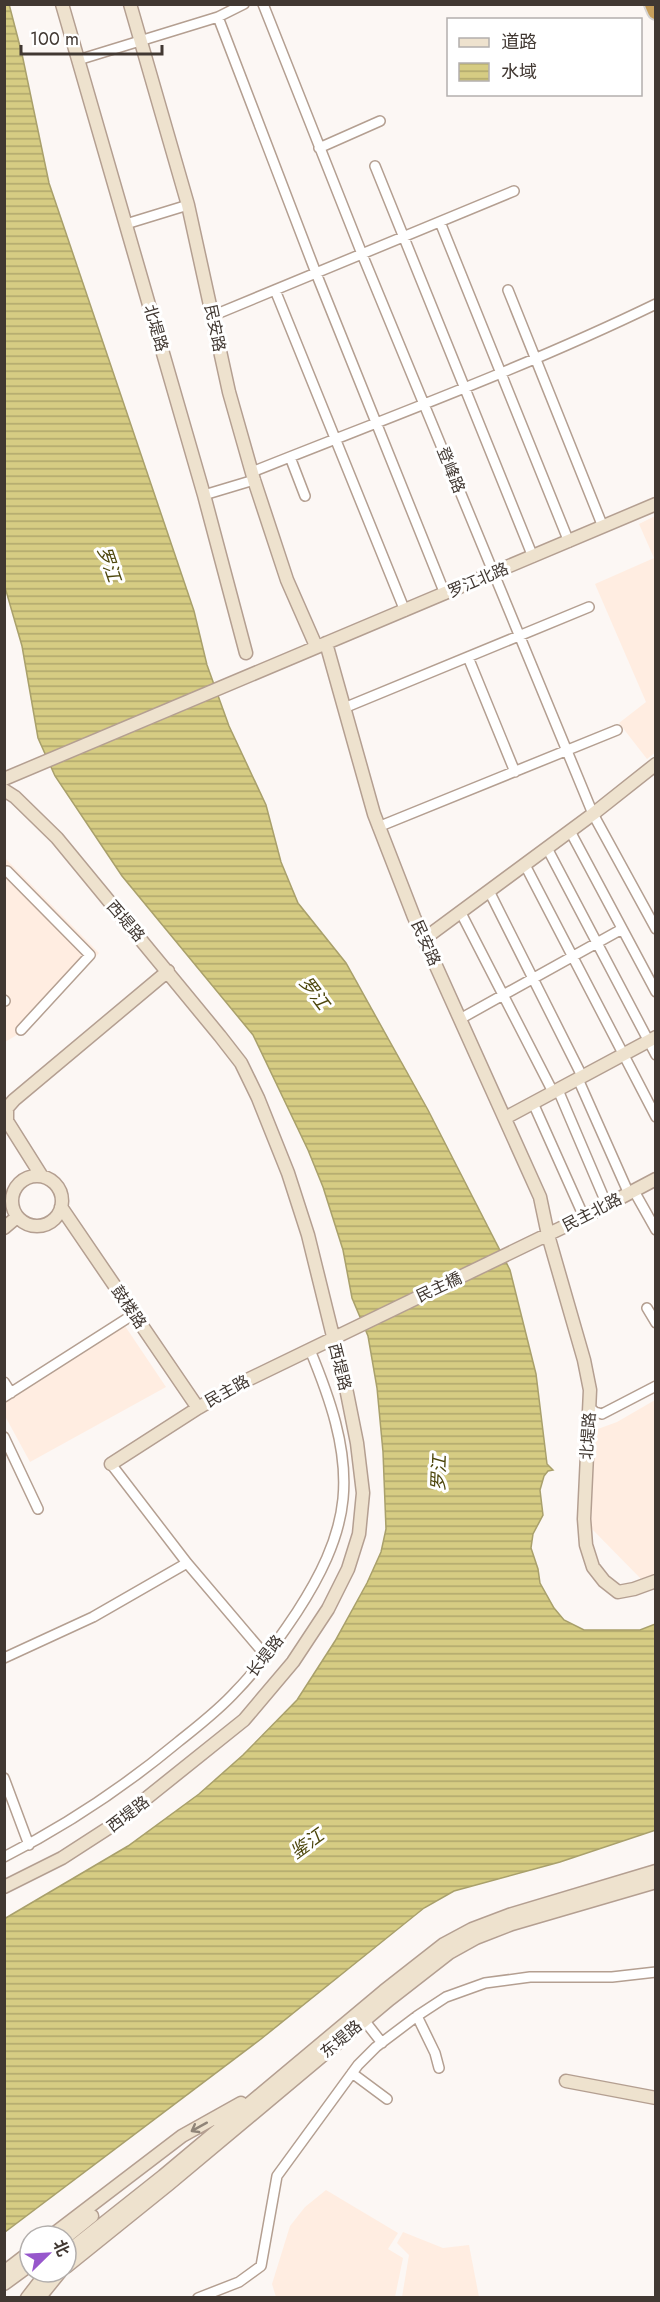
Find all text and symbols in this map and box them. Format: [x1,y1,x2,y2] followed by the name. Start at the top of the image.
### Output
[21,18,162,56] scale bar
[447,18,642,96] legend
[30,26,79,52] text: 100 m
[501,29,537,55] text: 道路
[501,59,537,85] text: 水域
[138,302,174,354] street label: 北堤路
[199,302,231,354] street label: 民安路
[431,443,471,497] street label: 登峰路
[91,543,128,587] water label: 罗江
[444,557,512,603] street label: 罗江北路
[102,895,150,947] street label: 西堤路
[406,916,446,970] street label: 民安路
[293,971,336,1017] water label: 罗江
[558,1187,626,1237] street label: 民主北路
[412,1266,466,1308] street label: 民主橋
[106,1281,152,1333] street label: 鼓楼路
[323,1341,357,1393] street label: 西堤路
[200,1369,254,1413] street label: 民主路
[575,1411,601,1461] street label: 北堤路
[425,1453,453,1491] water label: 罗江
[241,1630,289,1682] street label: 长堤路
[102,1790,154,1838] street label: 西堤路
[285,1822,331,1865] water label: 鉴江
[315,2015,367,2063] street label: 东堤路
[191,2121,208,2133] one-way arrow
[18,2224,78,2284] north arrow
[47,2236,75,2260] text: 北

